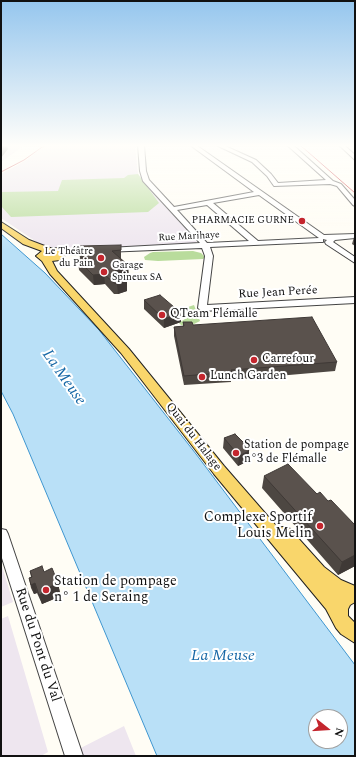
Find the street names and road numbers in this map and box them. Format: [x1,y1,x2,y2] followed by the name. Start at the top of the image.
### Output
[158,229,220,245] street label: Rue Marihaye
[238,284,318,302] street label: Rue Jean Perée
[162,400,224,474] street label: Quai du Halage
[11,586,63,704] street label: Rue du Pont du Val

